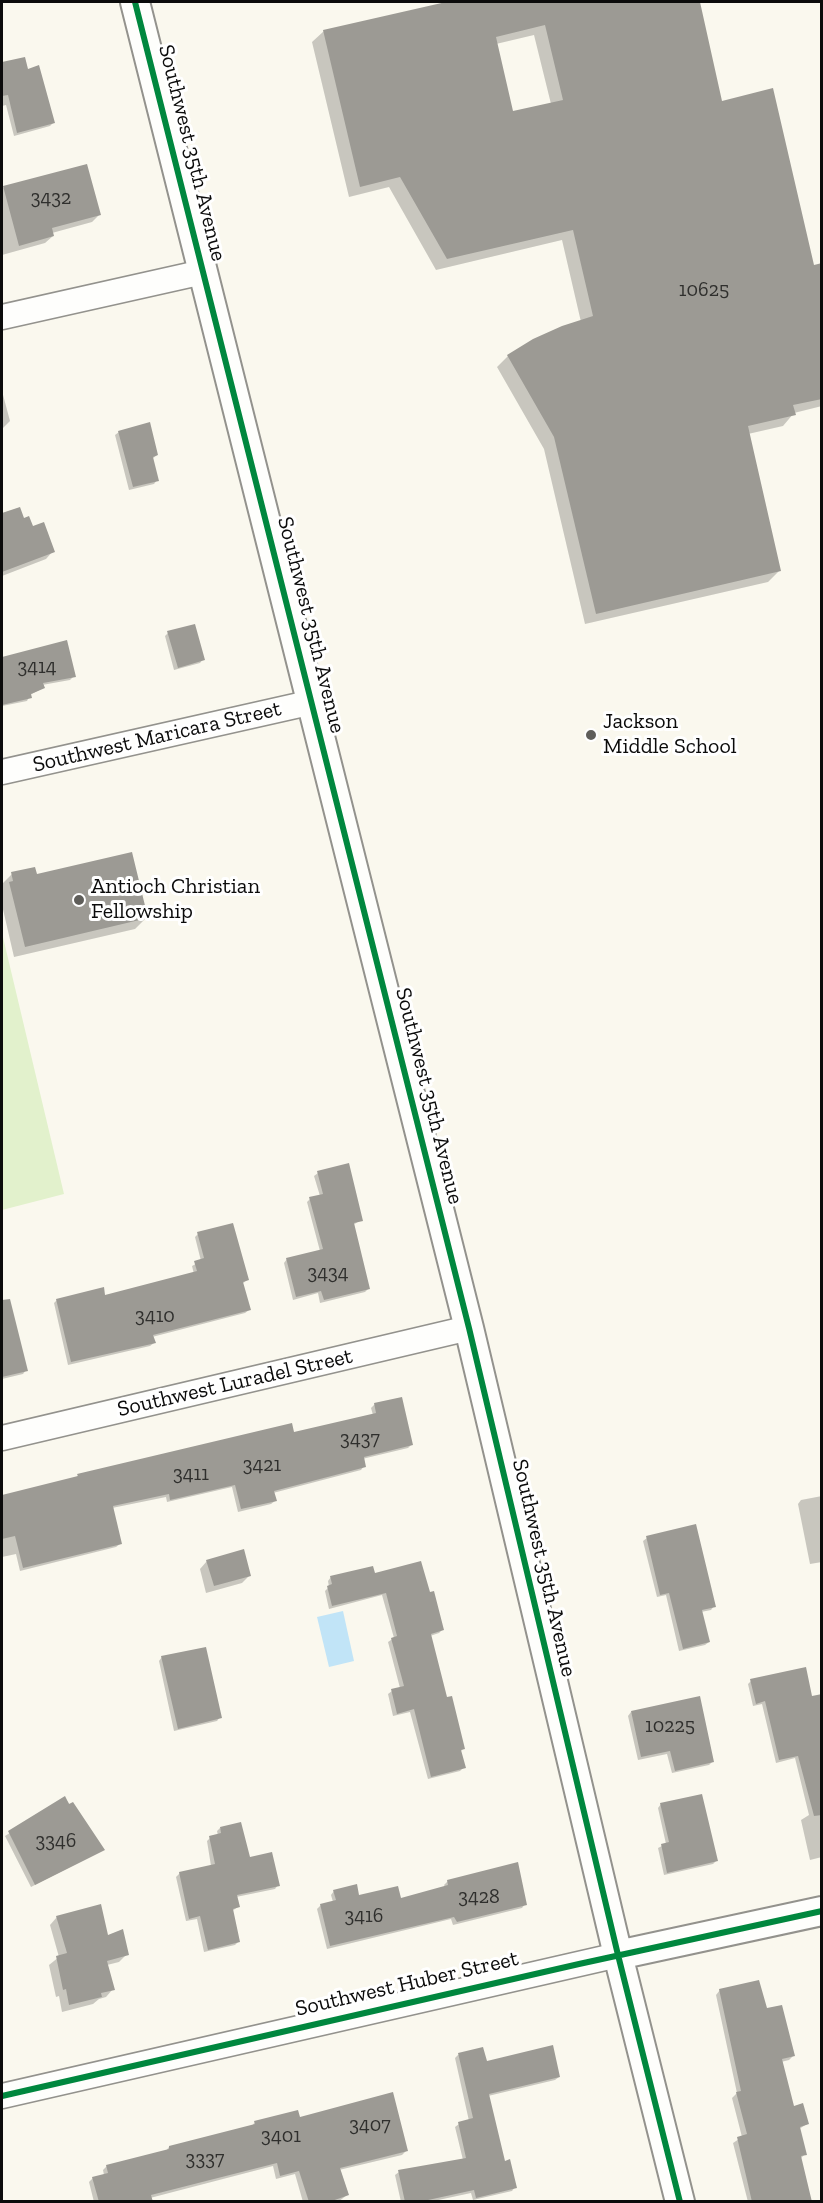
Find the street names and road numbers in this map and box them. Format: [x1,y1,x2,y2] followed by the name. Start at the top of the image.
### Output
[152,42,232,264] street label: Southwest 35th Avenue
[271,514,351,736] street label: Southwest 35th Avenue
[30,696,284,778] street label: Southwest Maricara Street
[389,985,469,1207] street label: Southwest 35th Avenue
[115,1343,355,1423] street label: Southwest Luradel Street
[506,1457,582,1679] street label: Southwest 35th Avenue
[293,1945,521,2023] street label: Southwest Huber Street

